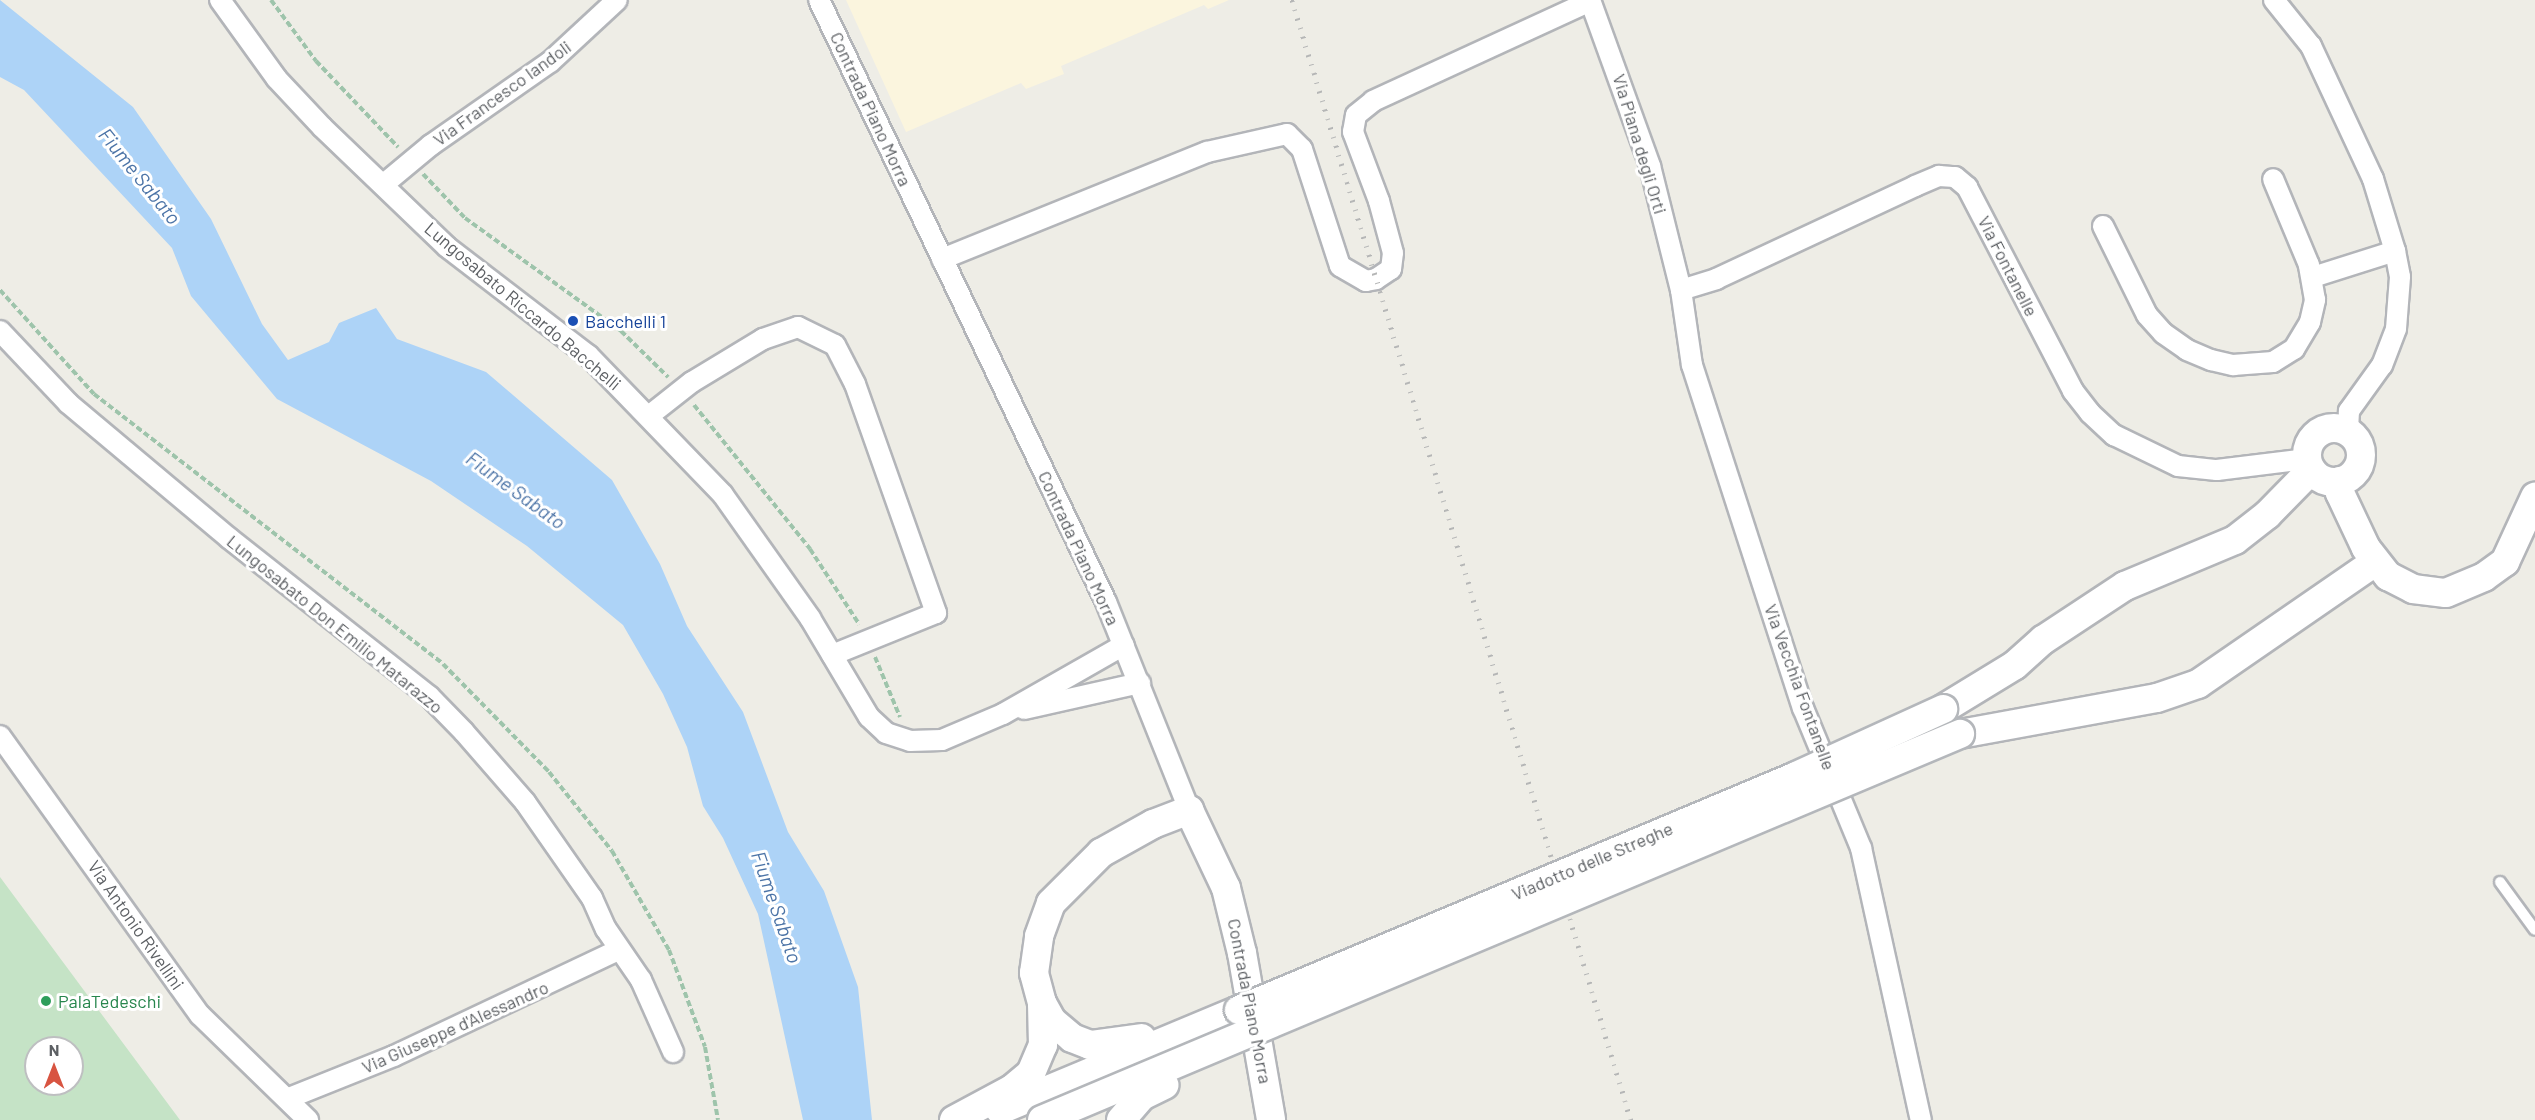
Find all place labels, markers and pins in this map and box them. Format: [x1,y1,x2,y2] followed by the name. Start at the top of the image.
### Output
[585,310,666,332] place label: Bacchelli 1
[566,314,580,328] marker: Bacchelli 1
[58,990,161,1012] place label: PalaTedeschi
[39,994,53,1008] marker: PalaTedeschi

